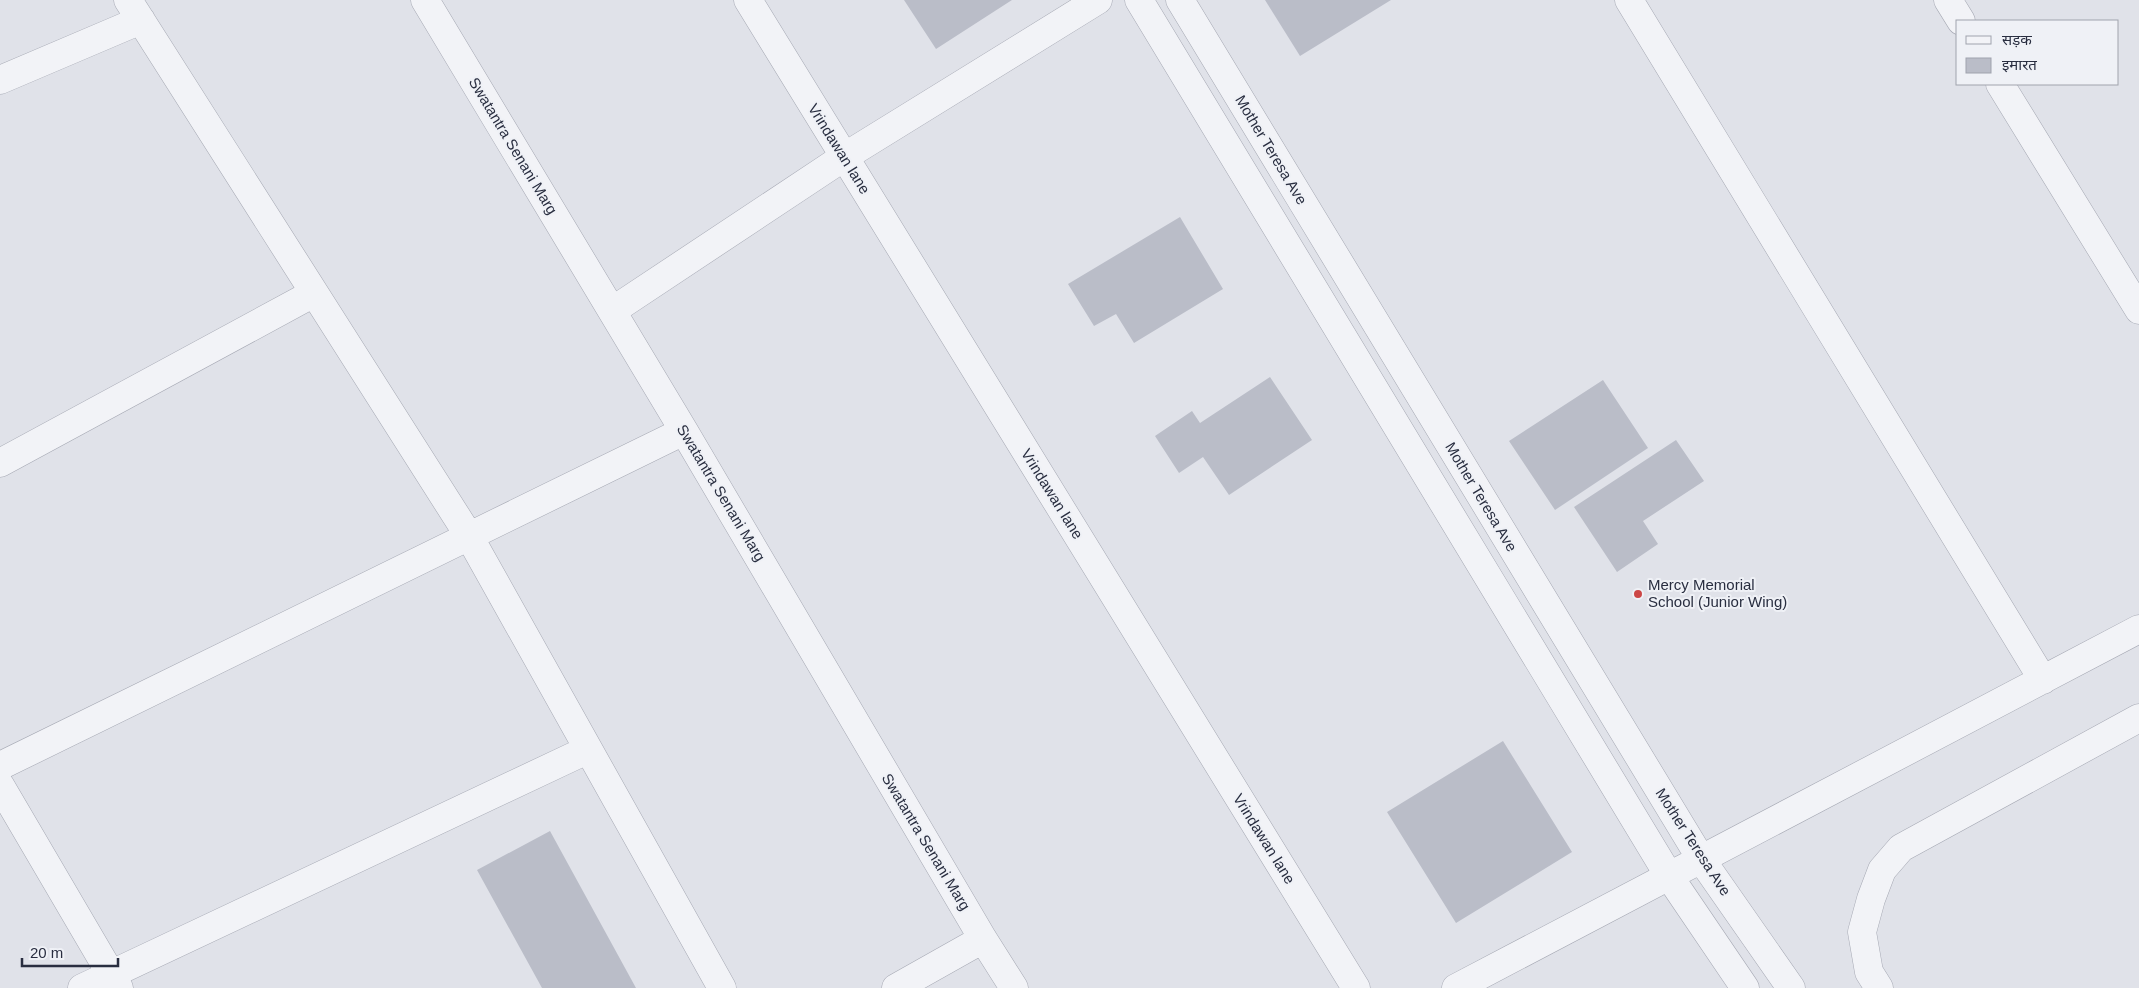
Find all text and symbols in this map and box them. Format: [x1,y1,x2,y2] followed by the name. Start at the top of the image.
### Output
[1956,20,2119,85] legend
[2002,31,2032,48] text: सड़क
[2002,56,2037,73] text: इमारत
[466,74,561,217] street label: Swatantra Senani Marg
[1232,92,1311,207] street label: Mother Teresa Ave
[805,101,874,197] street label: Vrindawan lane
[674,421,769,564] street label: Swatantra Senani Marg
[1442,439,1521,554] street label: Mother Teresa Ave
[1018,446,1087,542] street label: Vrindawan lane
[1648,576,1787,610] place label: Mercy Memorial School (Junior Wing)
[1632,588,1644,600] marker: Mercy Memorial School (Junior Wing)
[879,770,974,913] street label: Swatantra Senani Marg
[1652,785,1734,899] street label: Mother Teresa Ave
[1230,791,1299,887] street label: Vrindawan lane
[22,936,119,968] scale bar
[30,944,63,961] text: 20 m

